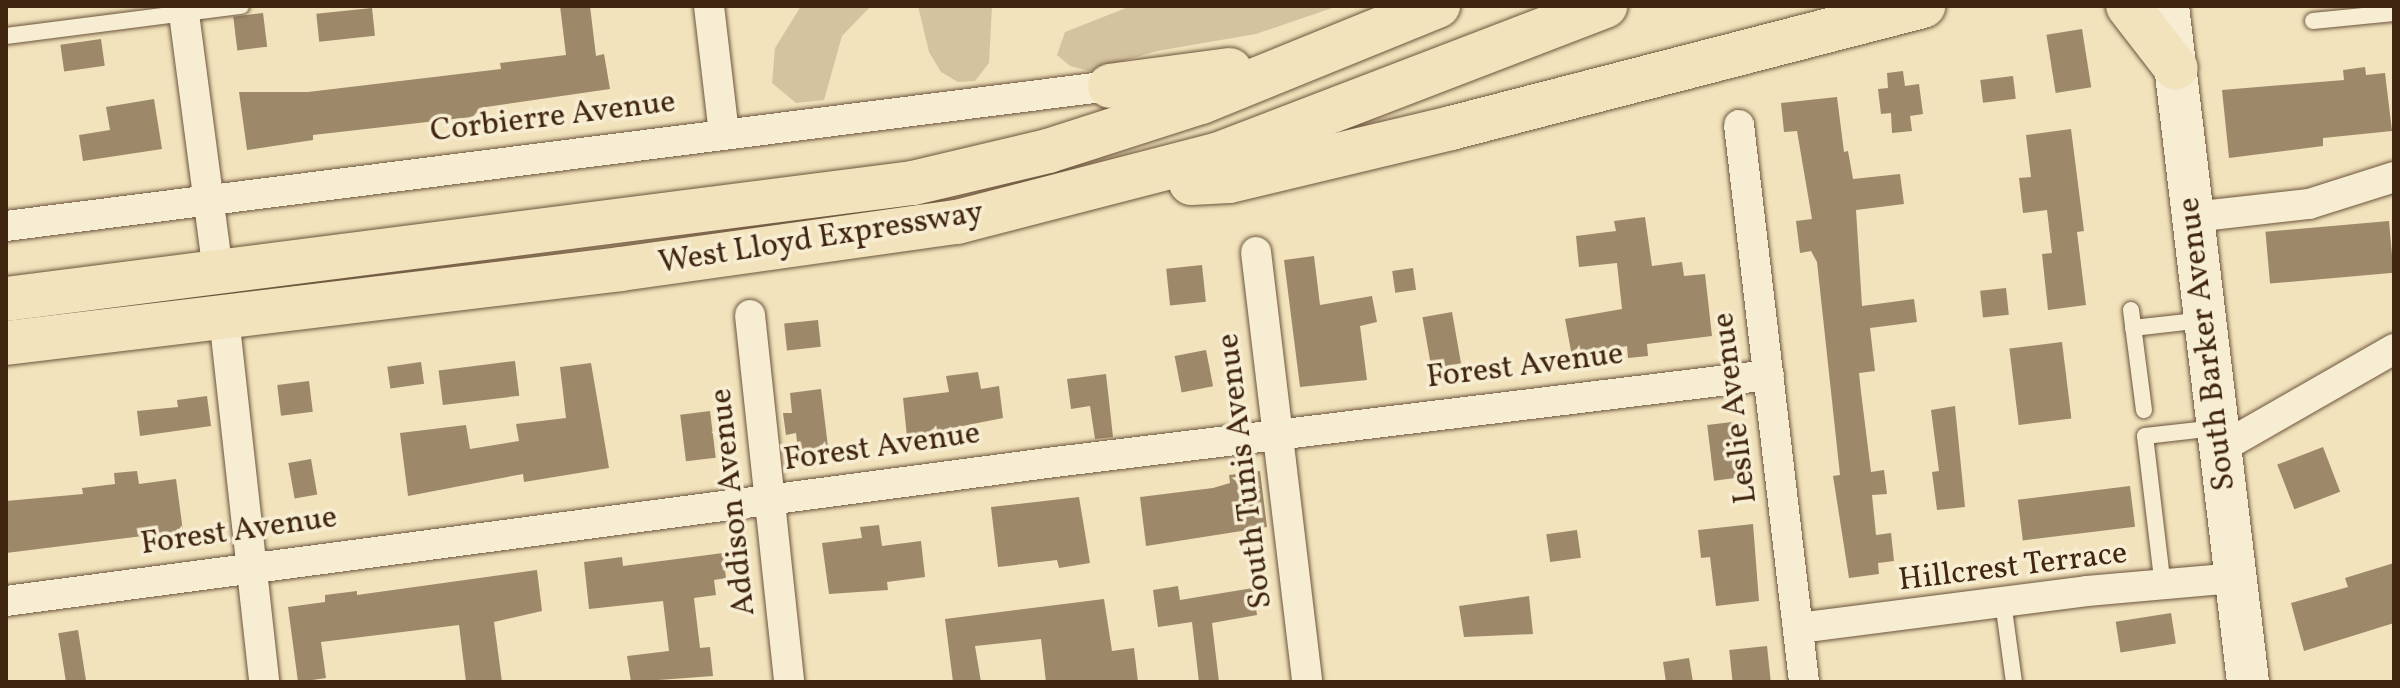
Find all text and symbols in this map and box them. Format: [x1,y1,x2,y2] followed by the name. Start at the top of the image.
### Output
[428,84,678,152] street label: Corbierre Avenue
[656,194,986,284] street label: West Lloyd Expressway
[2171,195,2245,493] street label: South Barker Avenue
[1705,310,1767,506] street label: Leslie Avenue
[1210,331,1282,611] street label: South Tunis Avenue
[1424,336,1626,398] street label: Forest Avenue
[703,386,765,618] street label: Addison Avenue
[781,415,983,481] street label: Forest Avenue
[138,499,340,565] street label: Forest Avenue
[1896,535,2130,601] street label: Hillcrest Terrace

